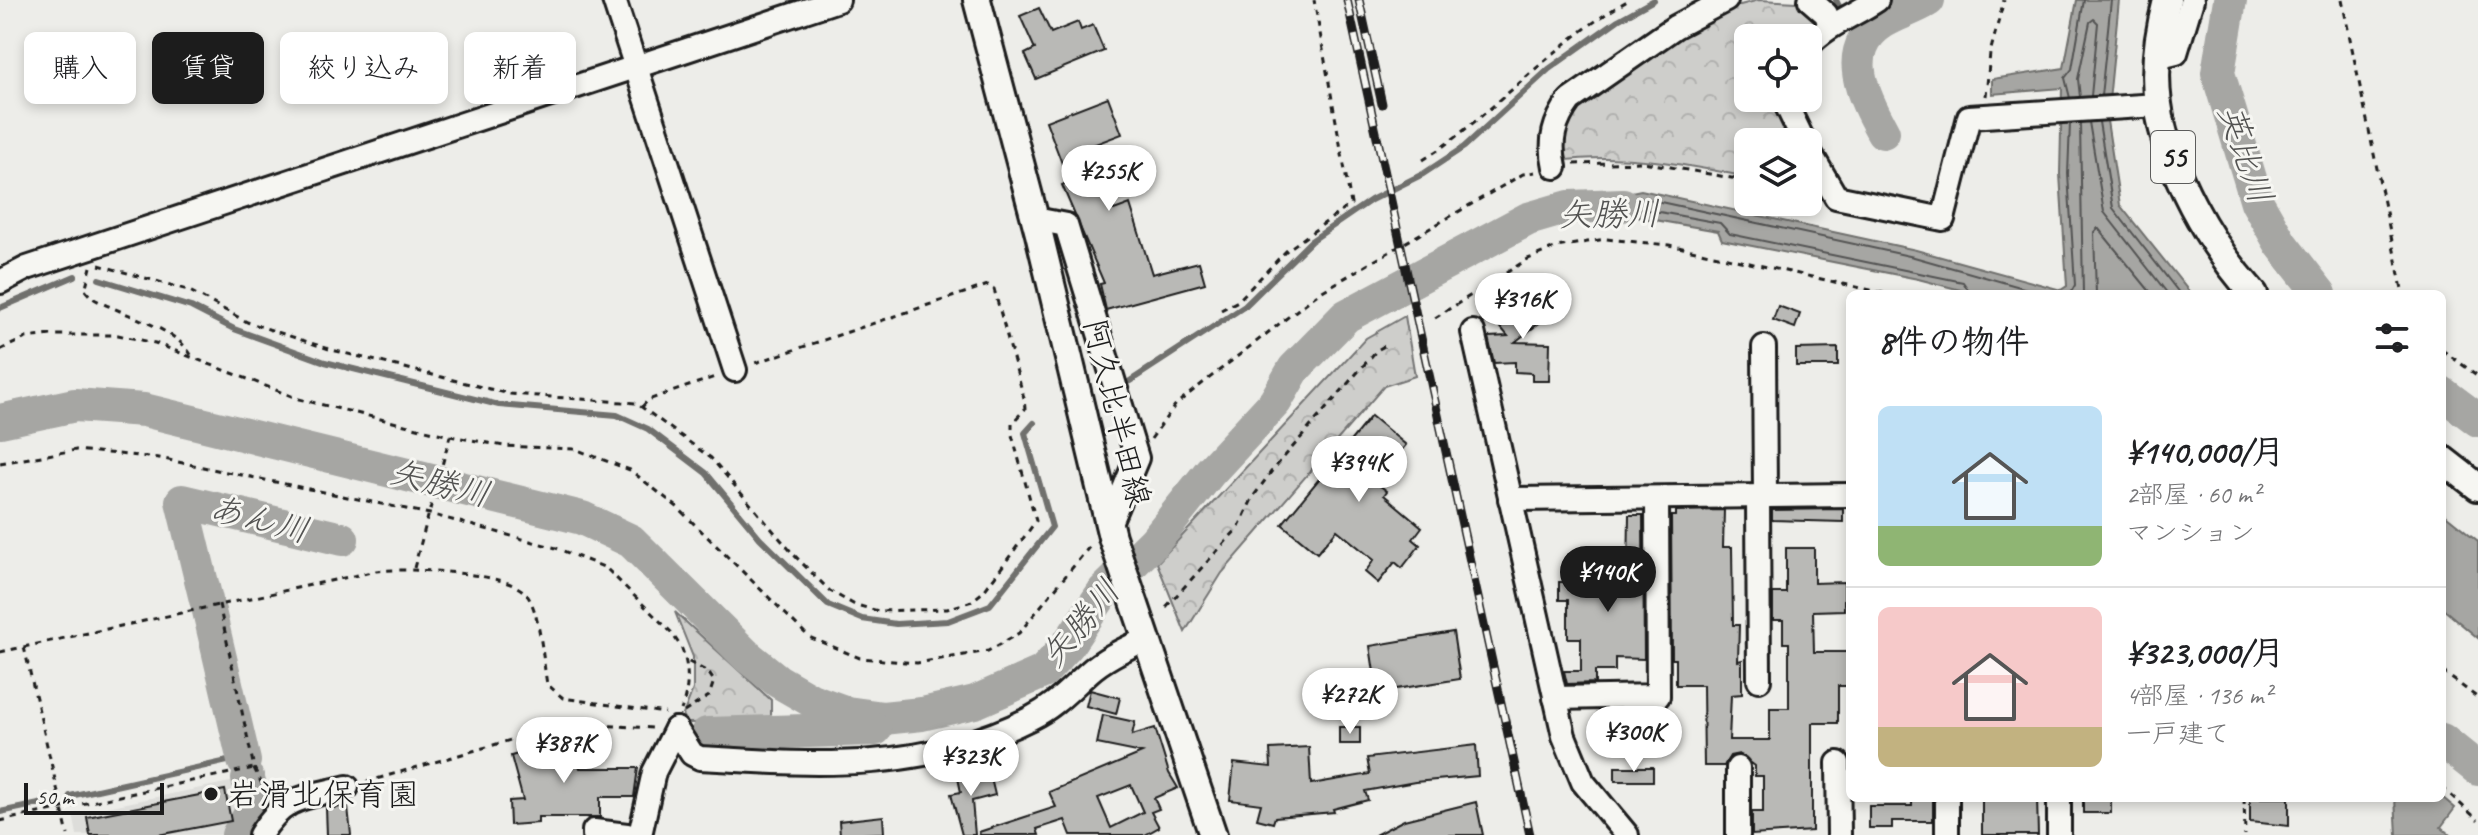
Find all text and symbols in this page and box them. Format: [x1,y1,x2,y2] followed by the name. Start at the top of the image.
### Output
[1734,24,1822,216] map controls
[1734,24,1822,112] button: locate
[24,32,136,104] chip: 購入
[152,32,264,104] chip: 賃貸
[280,32,448,104] chip: 絞り込み
[464,32,576,104] chip: 新着
[2209,99,2283,209] water label: 英比川
[1734,128,1822,216] button: layers
[2151,131,2195,183] road number: 55
[1053,145,1165,213] pin: ¥255K
[1079,154,1139,187] text: ¥255K
[1558,192,1660,236] water label: 矢勝川
[1467,273,1579,341] pin: ¥316K
[1493,282,1553,315] text: ¥316K
[1074,315,1160,511] street label: 阿久比半田線
[2370,316,2414,360] icon: filters
[1878,320,2029,363] text: 8件の物件
[2126,430,2285,473] text: ¥140,000/月
[1303,436,1415,504] pin: ¥394K
[1942,438,2038,534] icon: home
[1329,445,1389,478] text: ¥394K
[385,450,495,516] water label: 矢勝川
[2126,478,2260,511] text: 2部屋 · 60 m²
[204,486,314,552] water label: あん川
[2126,516,2255,549] text: マンション
[1552,546,1664,614] pin: ¥140K
[1578,555,1638,588] text: ¥140K
[1031,570,1129,676] water label: 矢勝川
[2126,631,2285,674] text: ¥323,000/月
[1942,639,2038,735] icon: home
[1294,668,1406,736] pin: ¥272K
[1320,677,1380,710] text: ¥272K
[2126,679,2271,712] text: 4部屋 · 136 m²
[1578,706,1690,774] pin: ¥300K
[1604,715,1664,748] text: ¥300K
[508,717,620,785] pin: ¥387K
[2126,717,2230,750] text: 一戸建て
[534,726,594,759] text: ¥387K
[915,730,1027,798] pin: ¥323K
[941,739,1001,772] text: ¥323K
[227,774,419,815] place label: 岩滑北保育園
[24,779,164,815] scale bar
[36,783,73,811] text: 50 m
[202,785,220,803] marker: 岩滑北保育園

